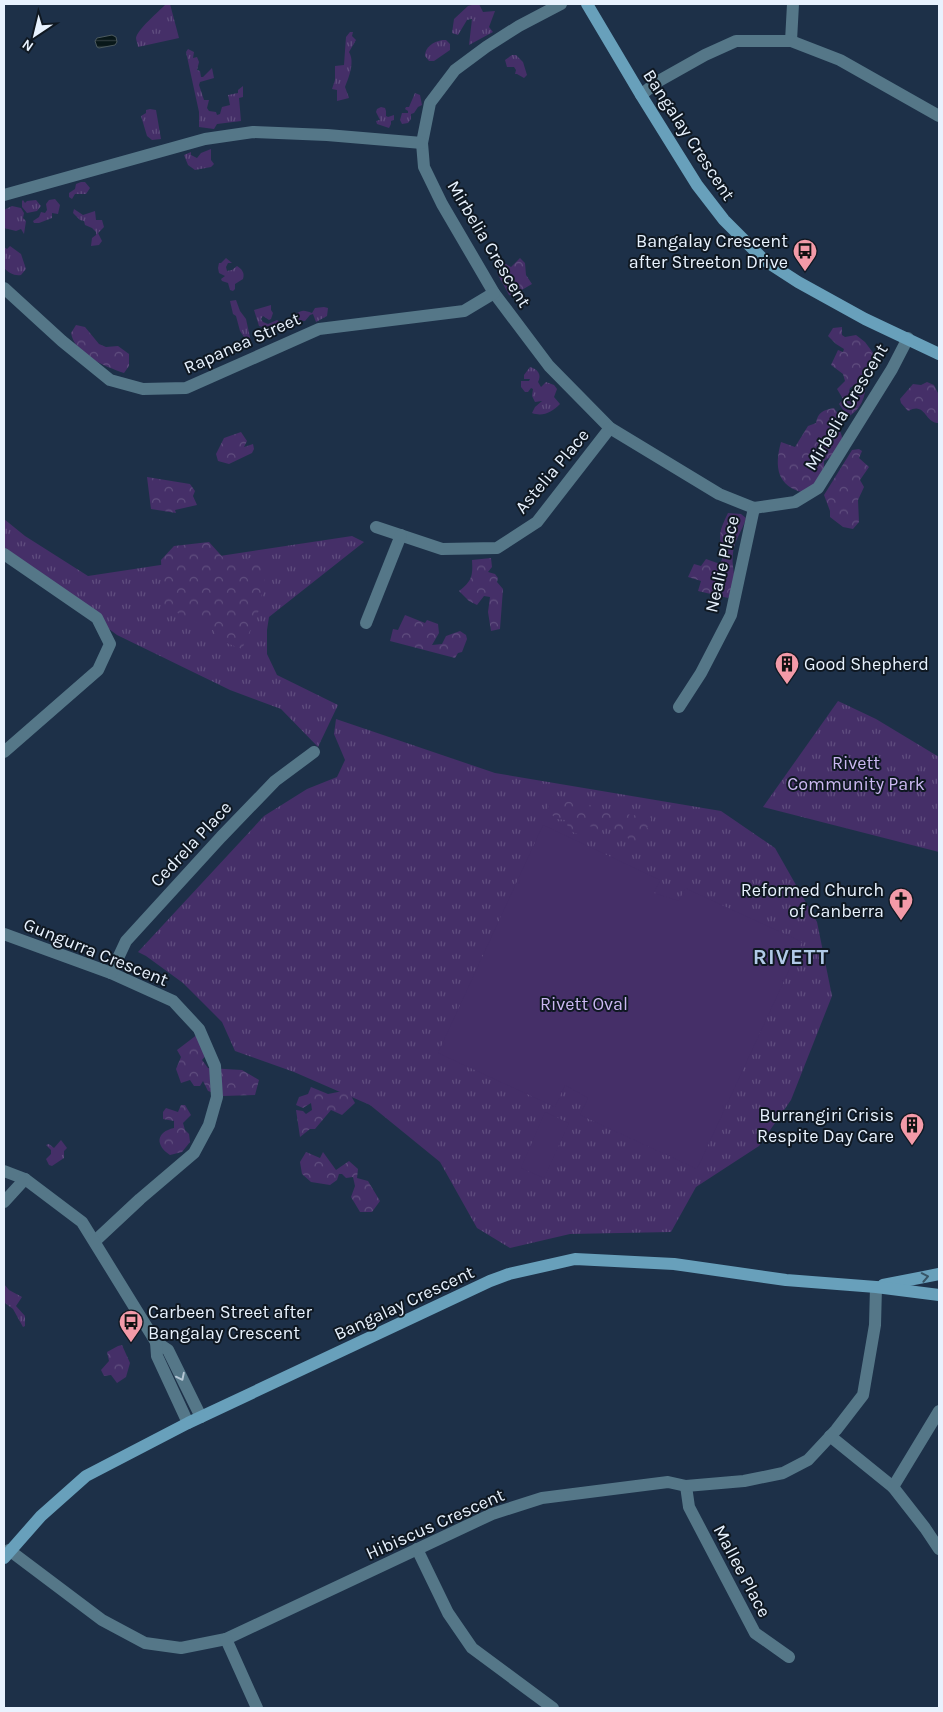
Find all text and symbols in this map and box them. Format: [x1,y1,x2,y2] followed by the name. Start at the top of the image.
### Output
[10,10,60,60] north arrow
[19,35,37,55] text: N
[638,65,740,205] street label: Bangalay Crescent
[442,177,536,312] street label: Mirbelia Crescent
[629,230,788,273] place label: Bangalay Crescent after Streeton Drive
[792,238,818,272] bus stop icon: Bangalay Crescent after Streeton Drive
[180,307,304,378] street label: Rapanea Street
[799,339,893,474] street label: Mirbelia Crescent
[510,424,594,518] street label: Astelia Place
[700,513,744,615] street label: Nealie Place
[774,651,800,685] building icon: Good Shepherd
[804,653,929,675] place label: Good Shepherd
[787,752,925,795] park label: Rivett Community Park
[146,797,236,891] street label: Cedrela Place
[741,879,884,922] place label: Reformed Church of Canberra
[888,887,914,921] church icon: Reformed Church of Canberra
[20,913,172,991] street label: Gungurra Crescent
[753,944,829,970] district label: RIVETT
[540,993,628,1015] park label: Rivett Oval
[757,1104,894,1147] place label: Burrangiri Crisis Respite Day Care
[899,1112,925,1146] building icon: Burrangiri Crisis Respite Day Care
[330,1261,478,1345] street label: Bangalay Crescent
[920,1272,929,1282] one-way arrow
[148,1301,313,1344] place label: Carbeen Street after Bangalay Crescent
[118,1309,144,1343] bus stop icon: Carbeen Street after Bangalay Crescent
[175,1372,185,1381] one-way arrow
[362,1484,508,1564] street label: Hibiscus Crescent
[708,1521,776,1621] street label: Mallee Place

